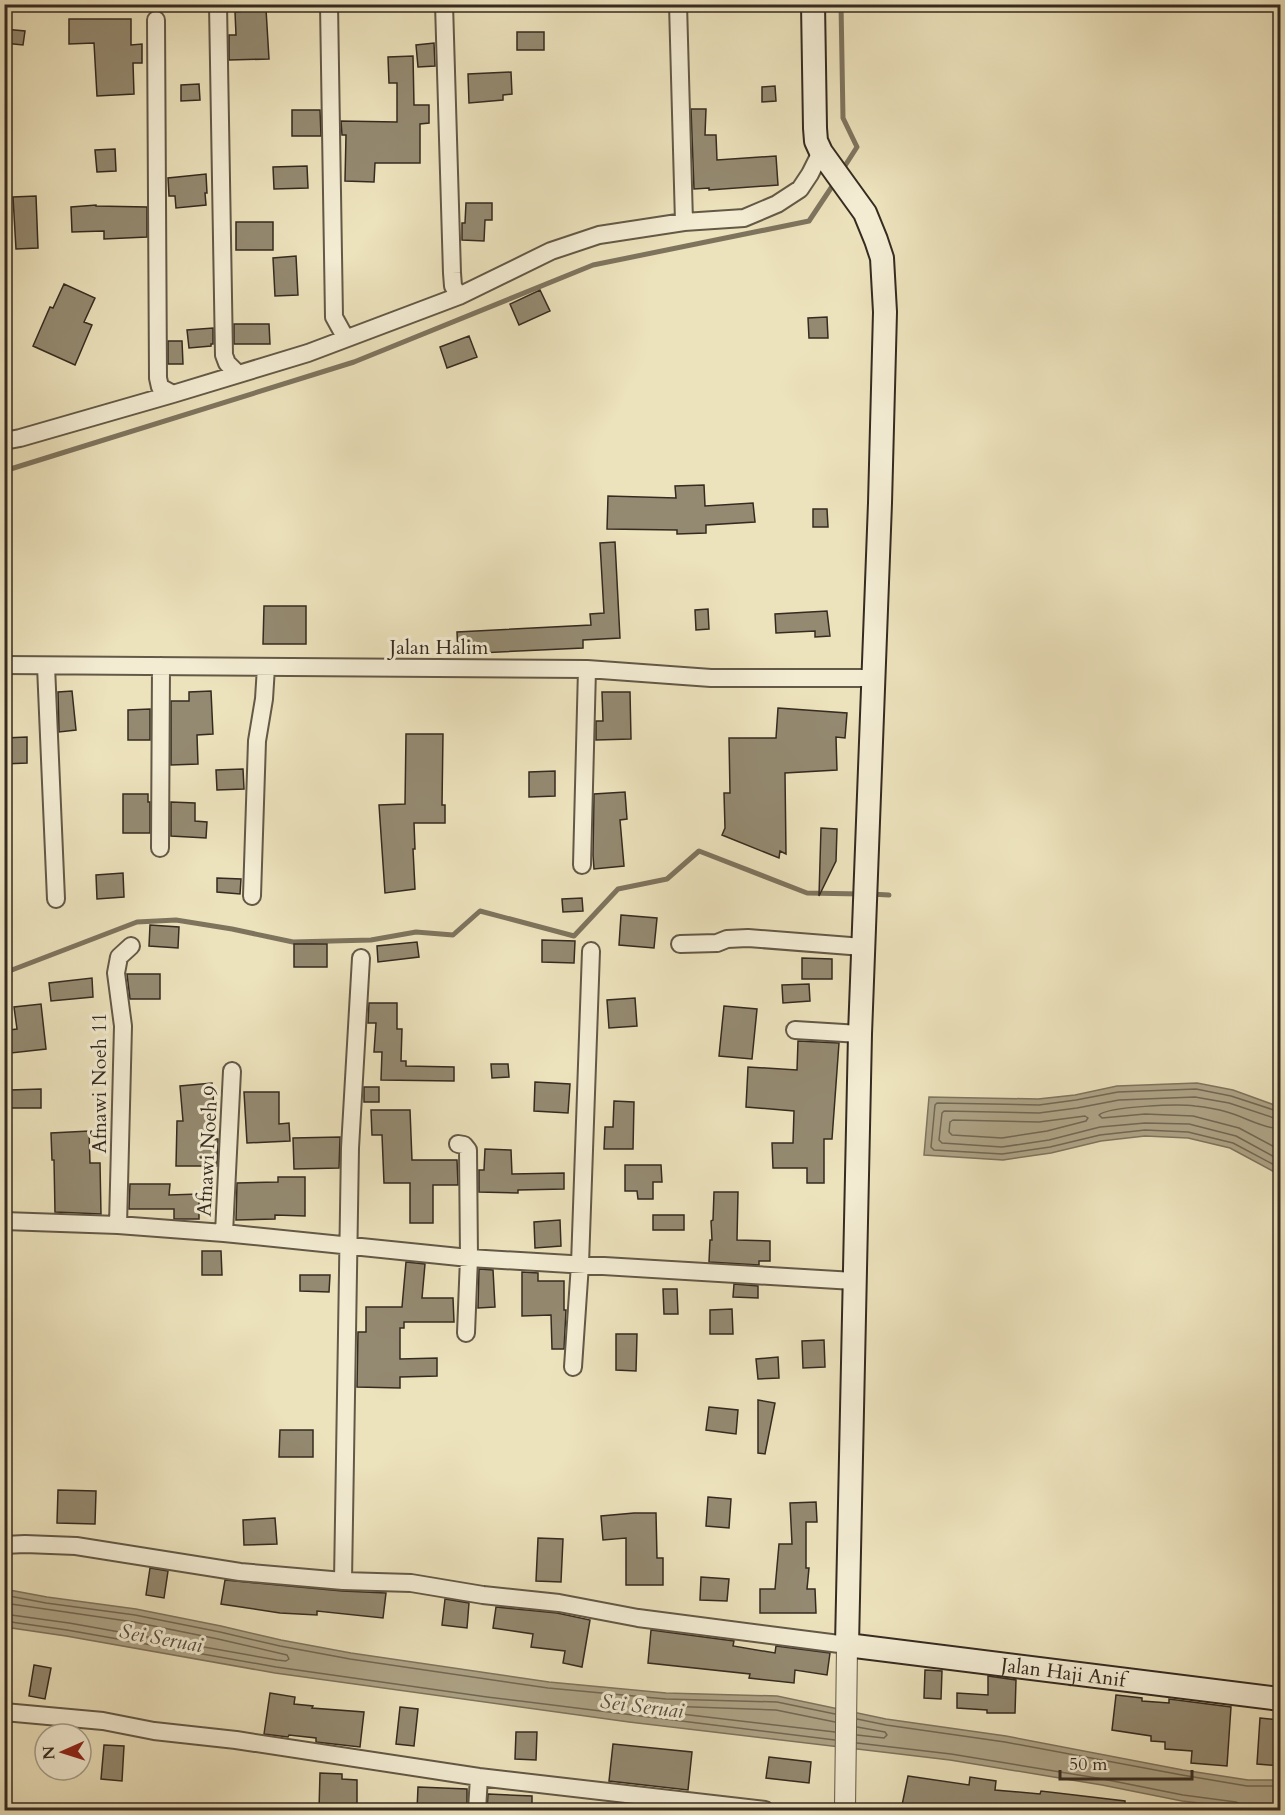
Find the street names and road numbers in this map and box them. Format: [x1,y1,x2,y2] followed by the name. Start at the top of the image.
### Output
[387,634,489,661] street label: Jalan Halim
[86,1012,113,1154] street label: Afnawi Noeh 11
[191,1085,224,1217] street label: Afnawi Noeh 9
[996,1651,1130,1694] street label: Jalan Haji Anif

